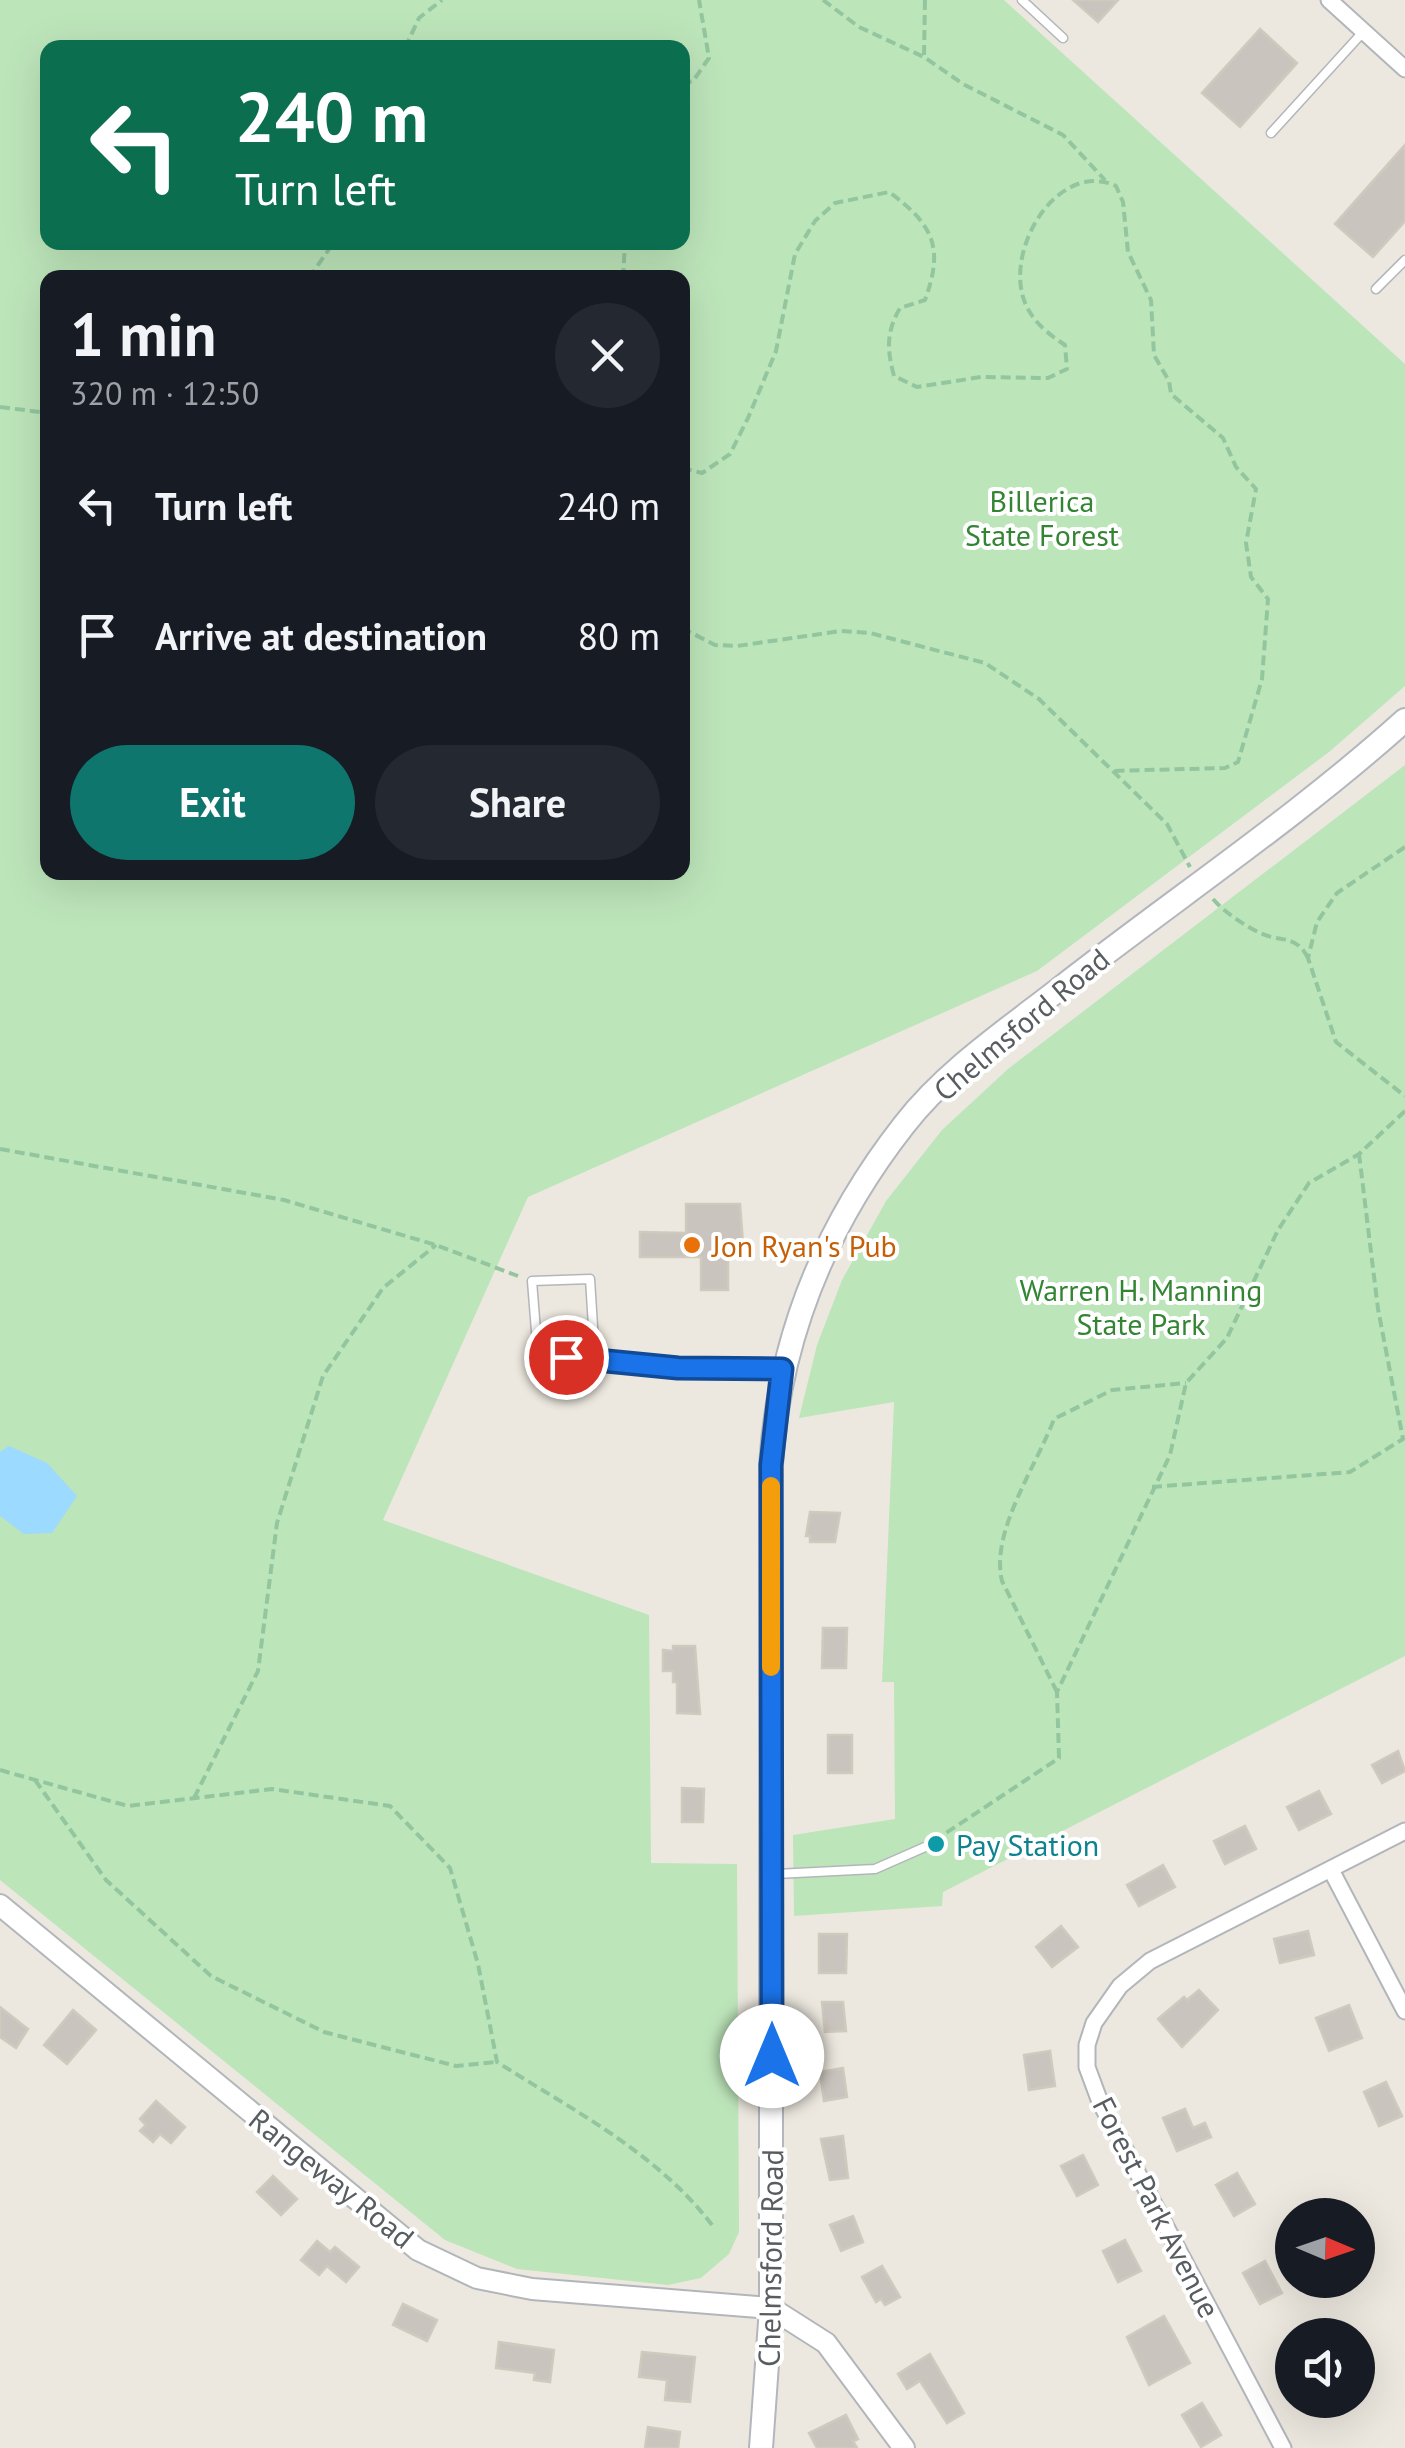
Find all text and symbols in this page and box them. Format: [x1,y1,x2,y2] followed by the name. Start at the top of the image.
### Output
[235,71,428,161] text: 240 m
[70,80,200,210] icon: left
[235,159,396,217] text: Turn left
[70,295,216,373] text: 1 min
[555,303,660,408] button: close
[70,372,259,414] text: 320 m · 12:50
[70,478,125,533] icon: left
[155,481,292,530] text: Turn left
[557,481,660,530] text: 240 m
[965,481,1119,554] park label: Billerica State Forest
[70,608,125,663] icon: arrive
[155,611,487,660] text: Arrive at destination
[578,611,660,660] text: 80 m
[70,745,355,860] button: Exit
[375,745,660,860] button: Share
[925,939,1117,1109] street label: Chelmsford Road
[710,1226,897,1265] place label: Jon Ryan's Pub
[681,1234,703,1256] marker: Jon Ryan's Pub
[1020,1270,1262,1343] park label: Warren H. Manning State Park
[524,1315,609,1400] pin
[539,1330,594,1385] icon: arrive
[956,1825,1099,1864] place label: Pay Station
[925,1833,947,1855] marker: Pay Station
[720,2004,824,2108] position arrow
[1084,2090,1230,2324] street label: Forest Park Avenue
[242,2100,422,2256] street label: Rangeway Road
[749,2149,791,2367] street label: Chelmsford Road
[1275,2198,1375,2298] north arrow
[1275,2198,1375,2418] map controls
[1275,2318,1375,2418] button: sound

